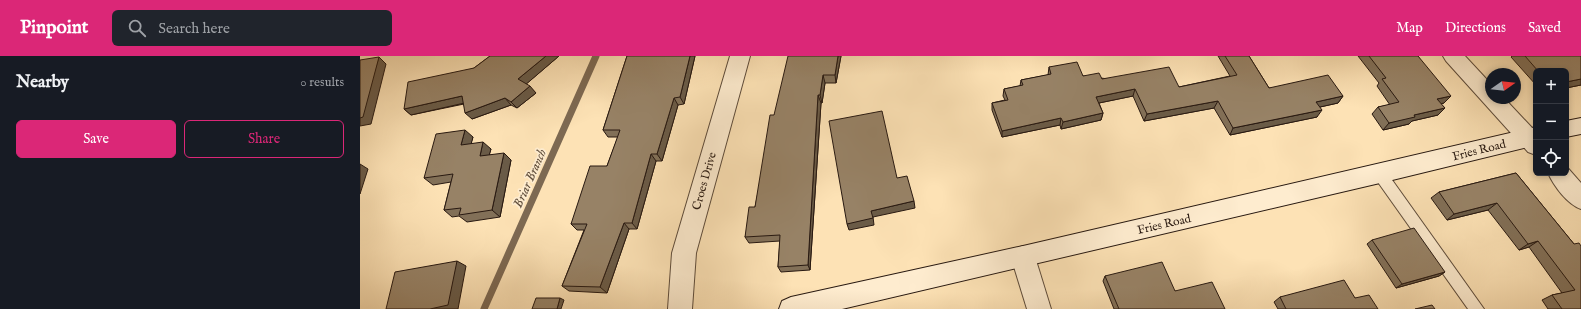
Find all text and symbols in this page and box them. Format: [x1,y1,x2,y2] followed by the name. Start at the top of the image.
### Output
[112,10,392,46] search box
[20,16,88,40] text: Pinpoint
[126,17,148,39] icon: search
[158,19,230,38] text: Search here
[1396,19,1423,37] text: Map
[1445,19,1506,37] text: Directions
[1528,19,1561,37] text: Saved
[1485,68,1521,104] north arrow
[1533,68,1569,176] map controls
[1533,68,1569,104] button: +
[16,72,69,93] text: Nearby
[300,74,344,91] text: 0 results
[1533,104,1569,140] button: −
[16,120,176,158] button: Save
[184,120,344,158] button: Share
[1451,136,1508,164] street label: Fries Road
[1533,140,1569,176] button: locate
[510,146,551,211] water label: Briar Branch
[689,150,720,212] street label: Croes Drive
[1136,211,1193,238] street label: Fries Road

